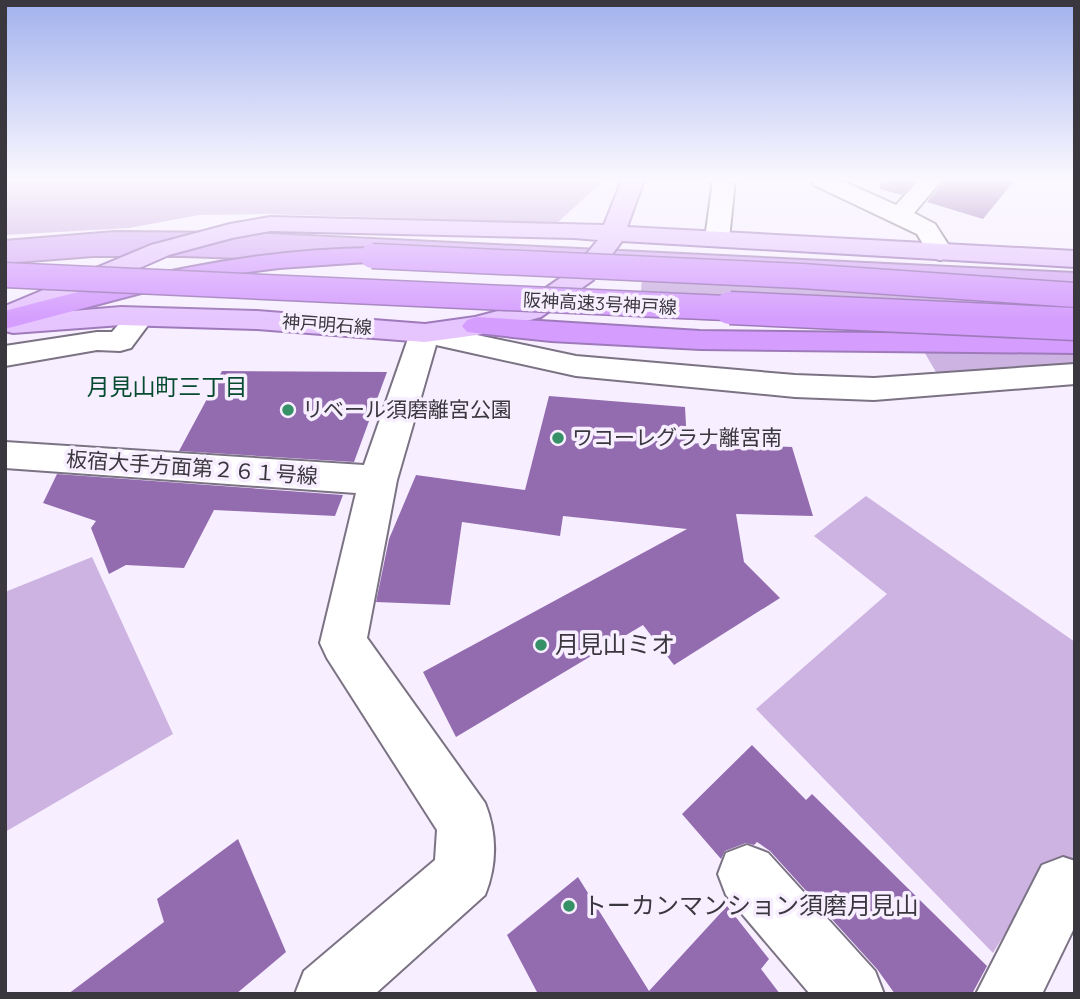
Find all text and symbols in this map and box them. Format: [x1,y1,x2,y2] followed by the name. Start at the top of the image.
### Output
[523,287,678,319] street label: 阪神高速3号神戸線
[281,309,373,339] street label: 神戸明石線
[87,370,248,402] district label: 月見山町三丁目
[302,395,512,423] place label: リベール須磨離宮公園
[280,402,296,418] marker: リベール須磨離宮公園
[572,423,782,451] place label: ワコーレグラナ離宮南
[550,430,566,446] marker: ワコーレグラナ離宮南
[65,444,319,490] street label: 板宿大手方面第２６１号線
[555,627,675,660] place label: 月見山ミオ
[533,637,549,653] marker: 月見山ミオ
[583,888,919,921] place label: トーカンマンション須磨月見山
[561,898,577,914] marker: トーカンマンション須磨月見山

